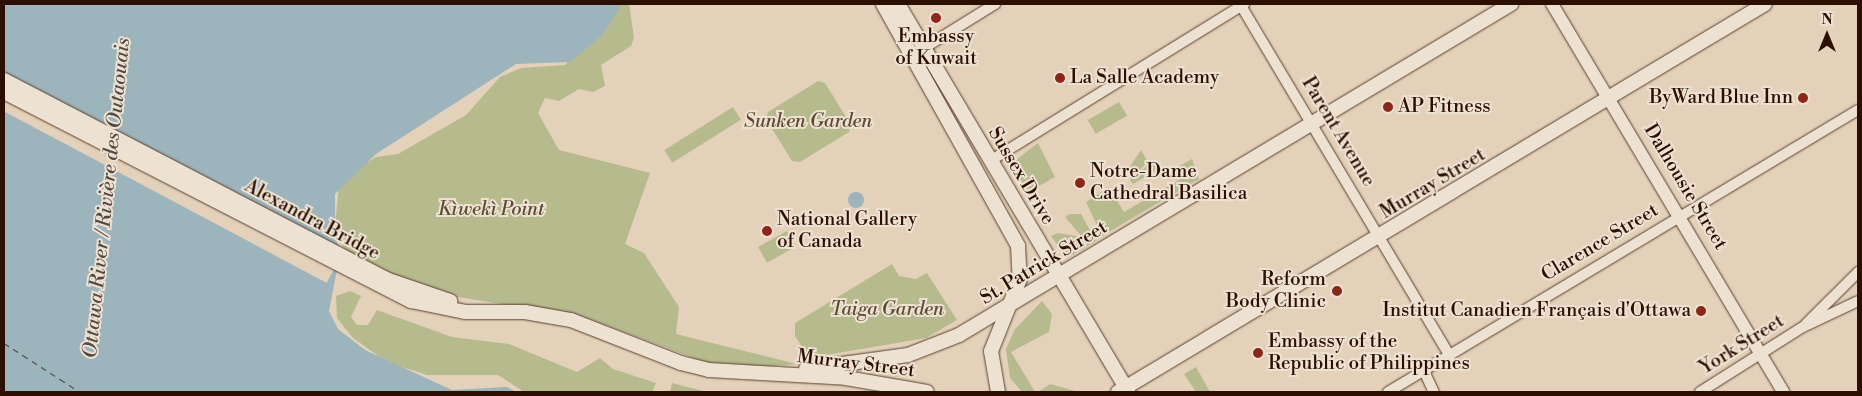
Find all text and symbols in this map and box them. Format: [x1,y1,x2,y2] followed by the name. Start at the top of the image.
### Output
[1802,10,1852,60] north arrow
[1821,11,1833,29] text: N
[930,12,942,24] marker: Embassy of Kuwait
[895,26,977,70] place label: Embassy of Kuwait
[78,37,136,359] water label: Ottawa River / Rivière des Outaouais
[1070,67,1219,89] place label: La Salle Academy
[1054,72,1066,84] marker: La Salle Academy
[1296,73,1380,191] street label: Parent Avenue
[1649,87,1793,109] place label: ByWard Blue Inn
[1797,92,1809,104] marker: ByWard Blue Inn
[1398,96,1491,118] place label: AP Fitness
[1382,101,1394,113] marker: AP Fitness
[744,111,872,133] park label: Sunken Garden
[1639,120,1731,254] street label: Dalhousie Street
[983,123,1059,229] street label: Sussex Drive
[1376,144,1490,224] street label: Murray Street
[1090,161,1247,205] place label: Notre-Dame Cathedral Basilica
[241,175,383,265] street label: Alexandra Bridge
[1074,177,1086,189] marker: Notre-Dame Cathedral Basilica
[438,199,544,221] park label: Kìwekì Point
[1538,199,1662,287] street label: Clarence Street
[777,209,917,253] place label: National Gallery of Canada
[976,216,1112,310] street label: St. Patrick Street
[761,225,773,237] marker: National Gallery of Canada
[1226,269,1326,313] place label: Reform Body Clinic
[1330,284,1344,298] marker: Reform Body Clinic
[830,299,944,321] park label: Taiga Garden
[1382,300,1691,322] place label: Institut Canadien Français d'Ottawa
[1695,305,1707,317] marker: Institut Canadien Français d'Ottawa
[1696,310,1788,380] street label: York Street
[1268,331,1470,375] place label: Embassy of the Republic of Philippines
[796,345,916,383] street label: Murray Street
[1252,347,1264,359] marker: Embassy of the Republic of Philippines

